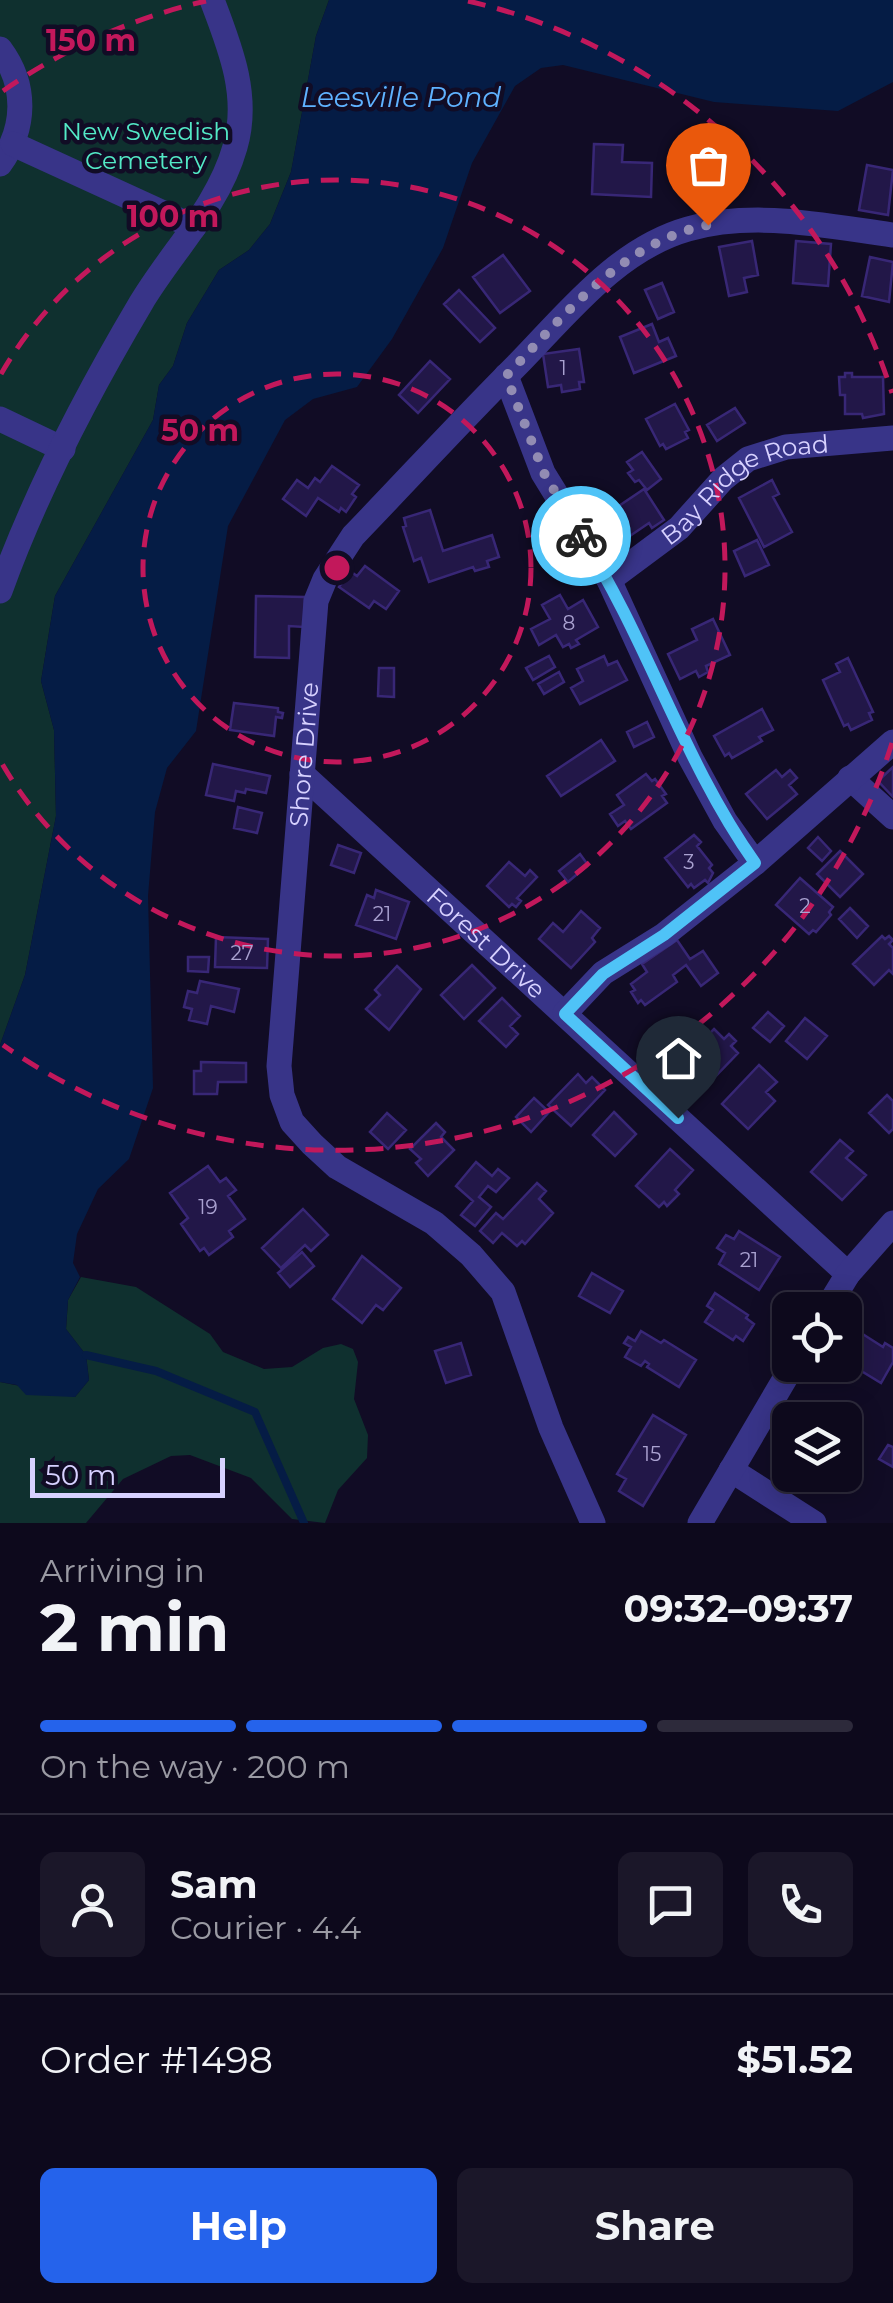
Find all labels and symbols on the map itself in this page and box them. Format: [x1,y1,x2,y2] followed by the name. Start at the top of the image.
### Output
[46,22,136,59] text: 150 m
[301,80,501,114] water label: Leesville Pond
[62,116,230,175] park label: New Swedish Cemetery
[666,123,751,226] pin
[127,198,219,235] text: 100 m
[559,356,567,380] house number: 1
[161,412,239,449] text: 50 m
[655,428,830,551] street label: Bay Ridge Road
[531,486,631,586] courier
[319,550,355,586] centre of rings
[563,611,575,635] house number: 8
[283,681,324,828] street label: Shore Drive
[683,850,695,874] house number: 3
[421,881,552,1005] street label: Forest Drive
[799,894,811,918] house number: 2
[373,902,391,926] house number: 21
[230,941,254,965] house number: 27
[636,1016,721,1119] pin
[198,1195,218,1219] house number: 19
[740,1248,758,1272] house number: 21
[643,1442,661,1466] house number: 15
[30,1453,225,1498] scale bar

